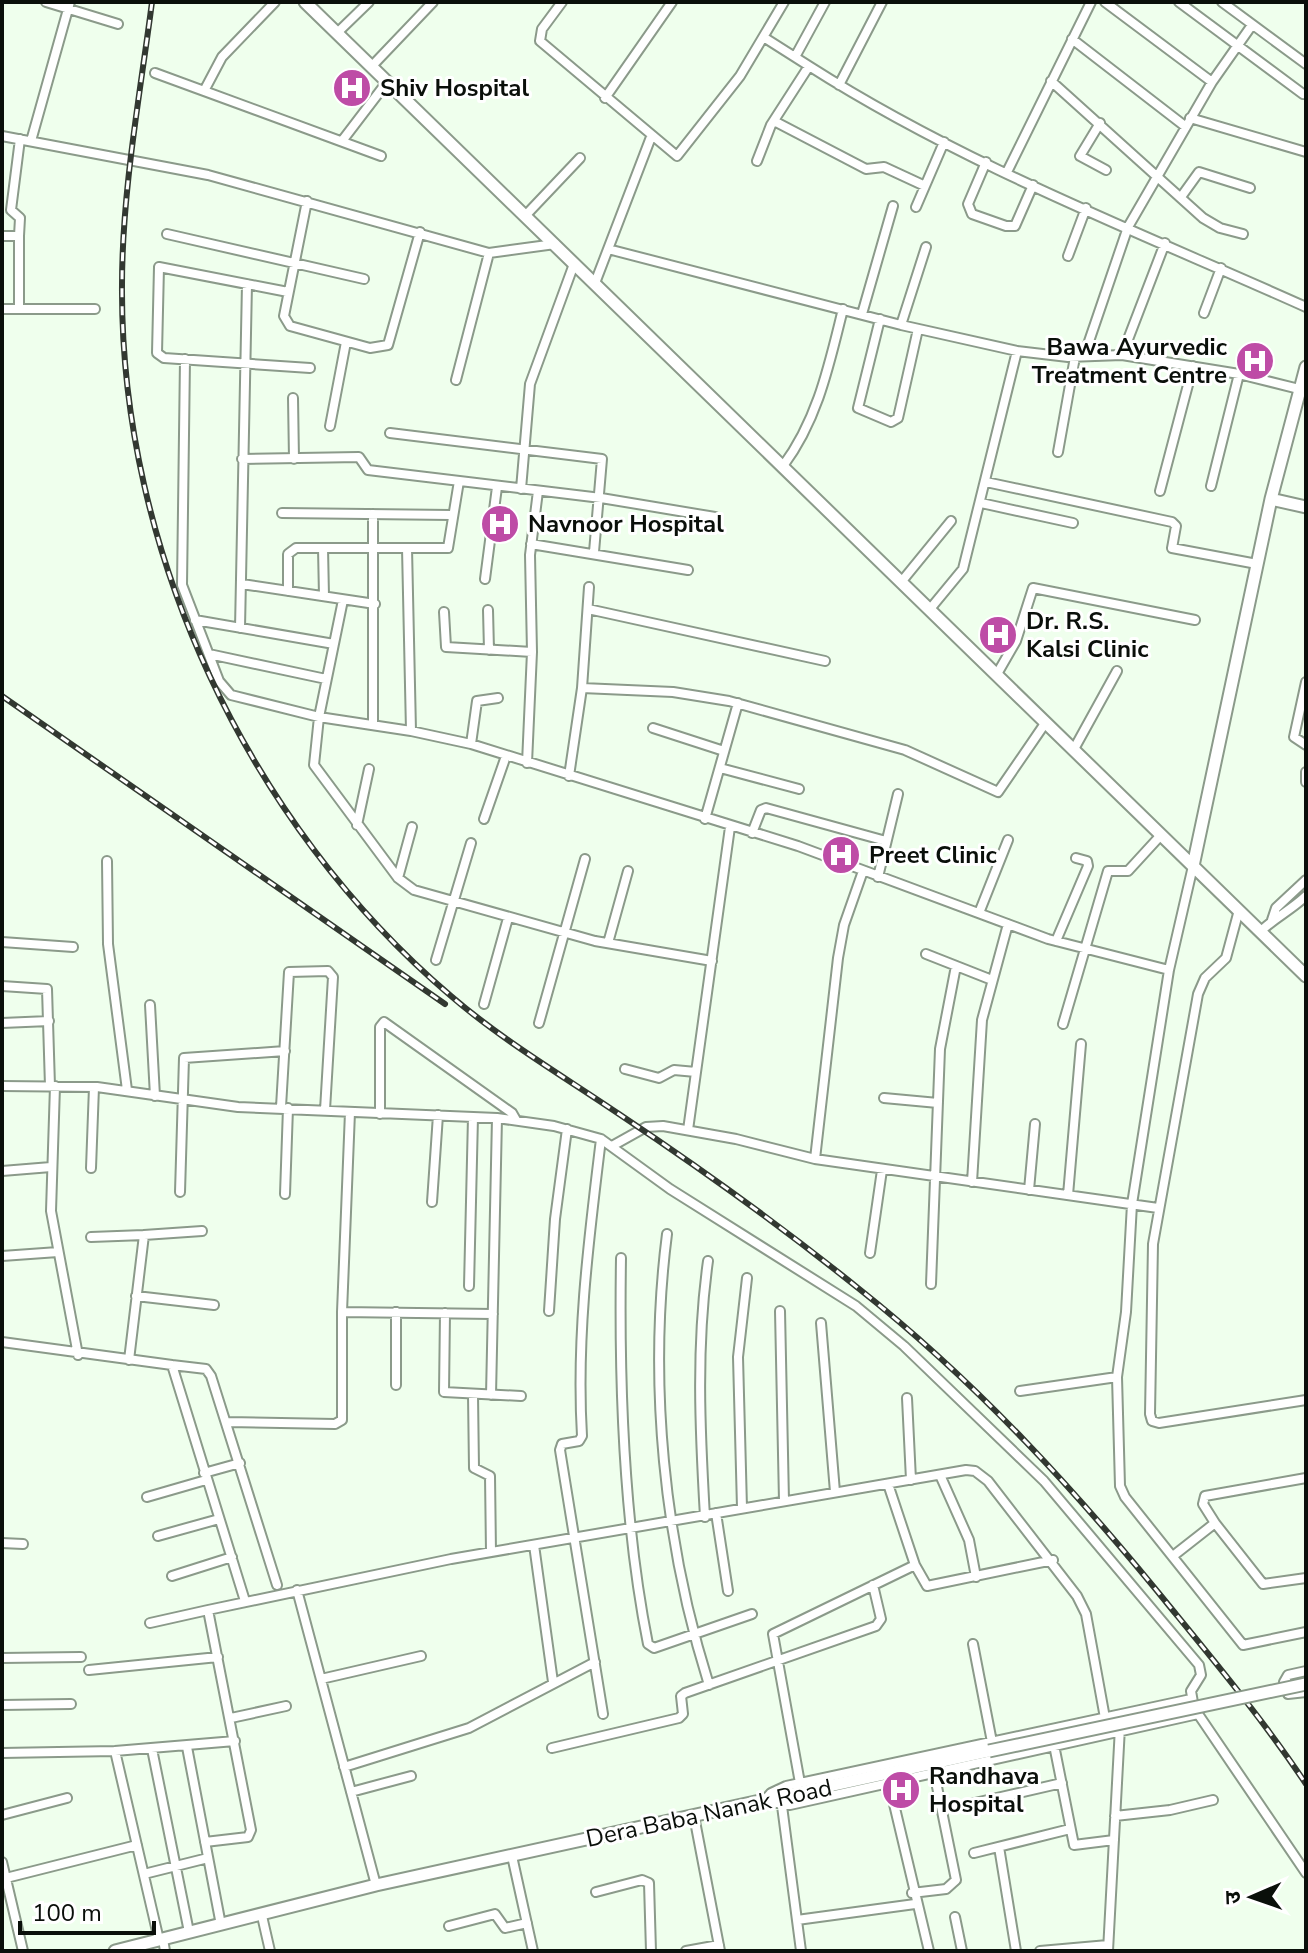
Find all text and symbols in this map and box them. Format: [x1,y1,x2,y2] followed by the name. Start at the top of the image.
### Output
[331,67,373,109] hospital icon: Shiv Hospital
[380,72,529,104] place label: Shiv Hospital
[1032,331,1228,391] place label: Bawa Ayurvedic Treatment Centre
[1234,340,1276,382] hospital icon: Bawa Ayurvedic Treatment Centre
[479,503,521,545] hospital icon: Navnoor Hospital
[528,508,724,540] place label: Navnoor Hospital
[1026,605,1149,665] place label: Dr. R.S. Kalsi Clinic
[977,614,1019,656] hospital icon: Dr. R.S. Kalsi Clinic
[820,834,862,876] hospital icon: Preet Clinic
[869,839,998,871] place label: Preet Clinic
[929,1760,1040,1820] place label: Randhava Hospital
[880,1769,922,1811] hospital icon: Randhava Hospital
[583,1771,835,1855] street label: Dera Baba Nanak Road
[1212,1857,1292,1937] north arrow
[20,1885,154,1935] scale bar
[1218,1890,1248,1905] text: उ
[32,1897,102,1929] text: 100 m

